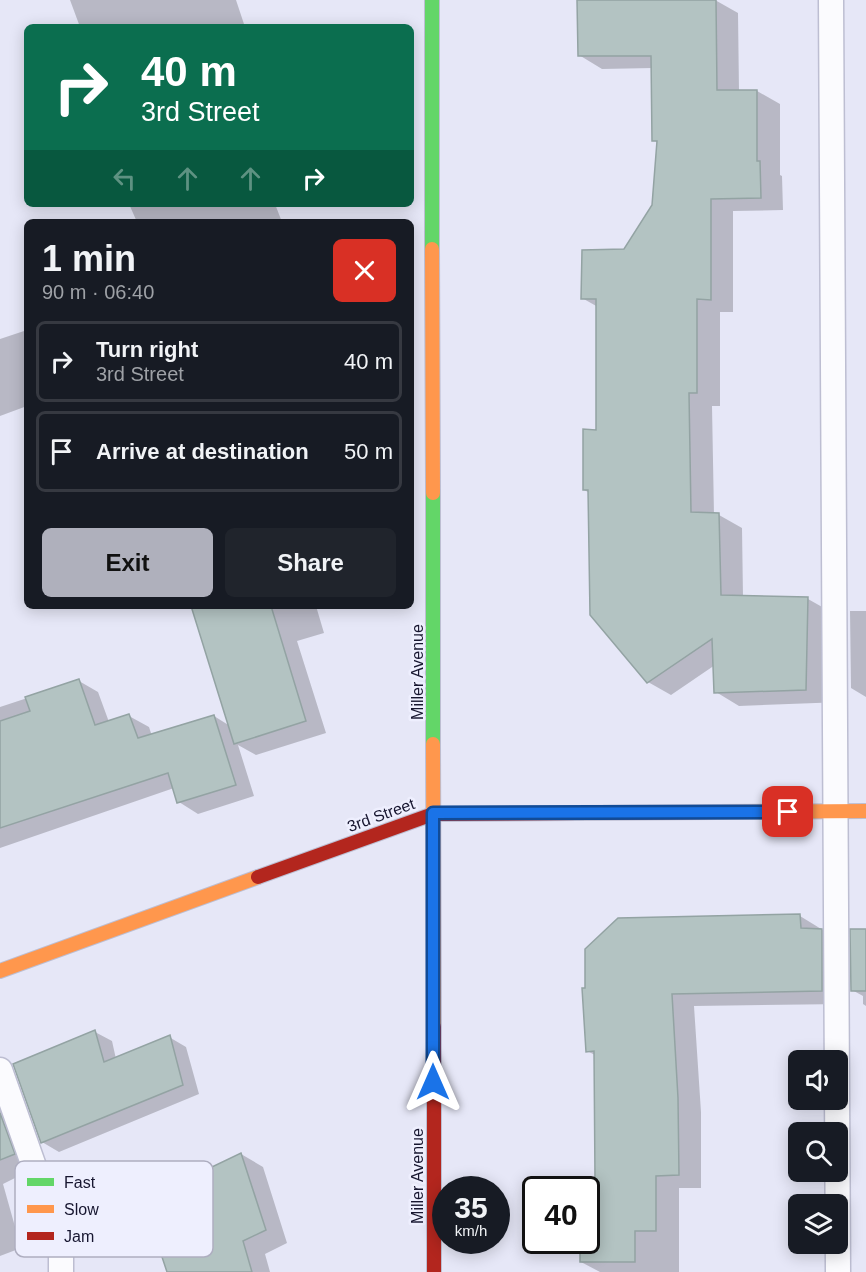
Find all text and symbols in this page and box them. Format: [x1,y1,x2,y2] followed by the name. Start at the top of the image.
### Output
[42,48,120,126] icon: right
[141,48,237,95] text: 40 m
[141,97,260,127] text: 3rd Street
[108,162,141,195] icon: left
[171,162,204,195] icon: ahead
[234,162,267,195] icon: ahead
[297,162,330,195] icon: right
[42,238,136,279] text: 1 min
[333,239,396,302] button: close
[42,281,154,303] text: 90 m · 06:40
[96,337,198,362] text: Turn right
[45,345,78,378] icon: right
[344,349,393,374] text: 40 m
[96,363,184,385] text: 3rd Street
[45,435,78,468] icon: arrive
[96,439,309,464] text: Arrive at destination
[344,439,393,464] text: 50 m
[42,528,213,597] button: Exit
[225,528,396,597] button: Share
[409,624,426,720] street label: Miller Avenue
[762,786,813,837] pin
[345,795,417,835] street label: 3rd Street
[771,795,804,828] icon: arrive
[401,1050,465,1114] position arrow
[788,1050,848,1254] map controls
[788,1050,848,1110] button: sound
[788,1122,848,1182] button: search
[409,1128,426,1224] street label: Miller Avenue
[15,1161,213,1257] legend
[64,1174,96,1191] text: Fast
[522,1176,600,1254] speed limit sign: 40
[454,1191,488,1224] text: 35
[788,1194,848,1254] button: layers
[64,1201,99,1218] text: Slow
[455,1222,487,1239] text: km/h
[64,1228,94,1245] text: Jam

